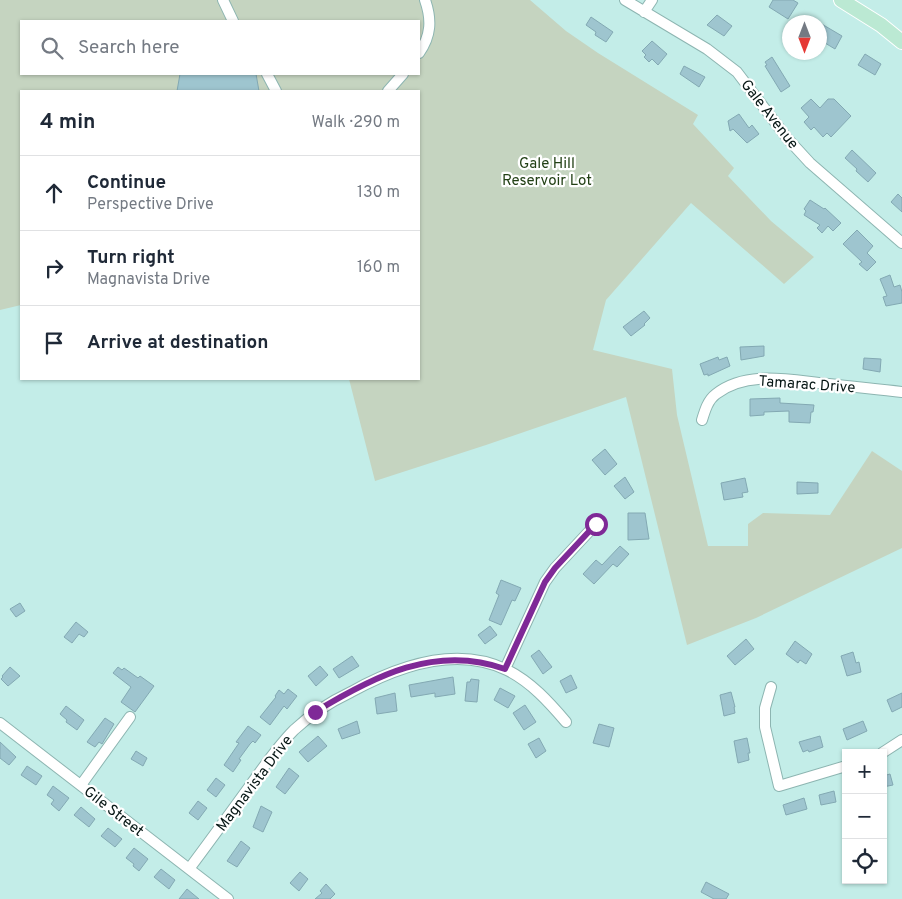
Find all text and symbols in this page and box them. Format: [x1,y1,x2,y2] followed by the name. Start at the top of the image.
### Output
[782,15,827,60] north arrow
[20,20,420,75] search box
[38,34,66,62] icon: search
[78,36,180,60] text: Search here
[736,76,802,154] street label: Gale Avenue
[40,109,96,136] text: 4 min
[312,113,400,133] text: Walk · 290 m
[502,155,592,191] park label: Gale Hill Reservoir Lot
[87,171,166,195] text: Continue
[40,179,68,207] icon: ahead
[357,183,400,203] text: 130 m
[87,195,214,215] text: Perspective Drive
[87,246,175,270] text: Turn right
[40,254,68,282] icon: right
[357,258,400,278] text: 160 m
[87,270,210,290] text: Magnavista Drive
[40,329,68,357] icon: arrive
[87,331,268,355] text: Arrive at destination
[758,373,856,398] street label: Tamarac Drive
[585,513,608,536] route start
[304,701,327,724] route end
[213,732,298,836] street label: Magnavista Drive
[842,749,887,884] map controls
[842,749,887,794] button: +
[79,783,147,842] street label: Gile Street
[842,794,887,839] button: −
[842,839,887,884] button: locate

